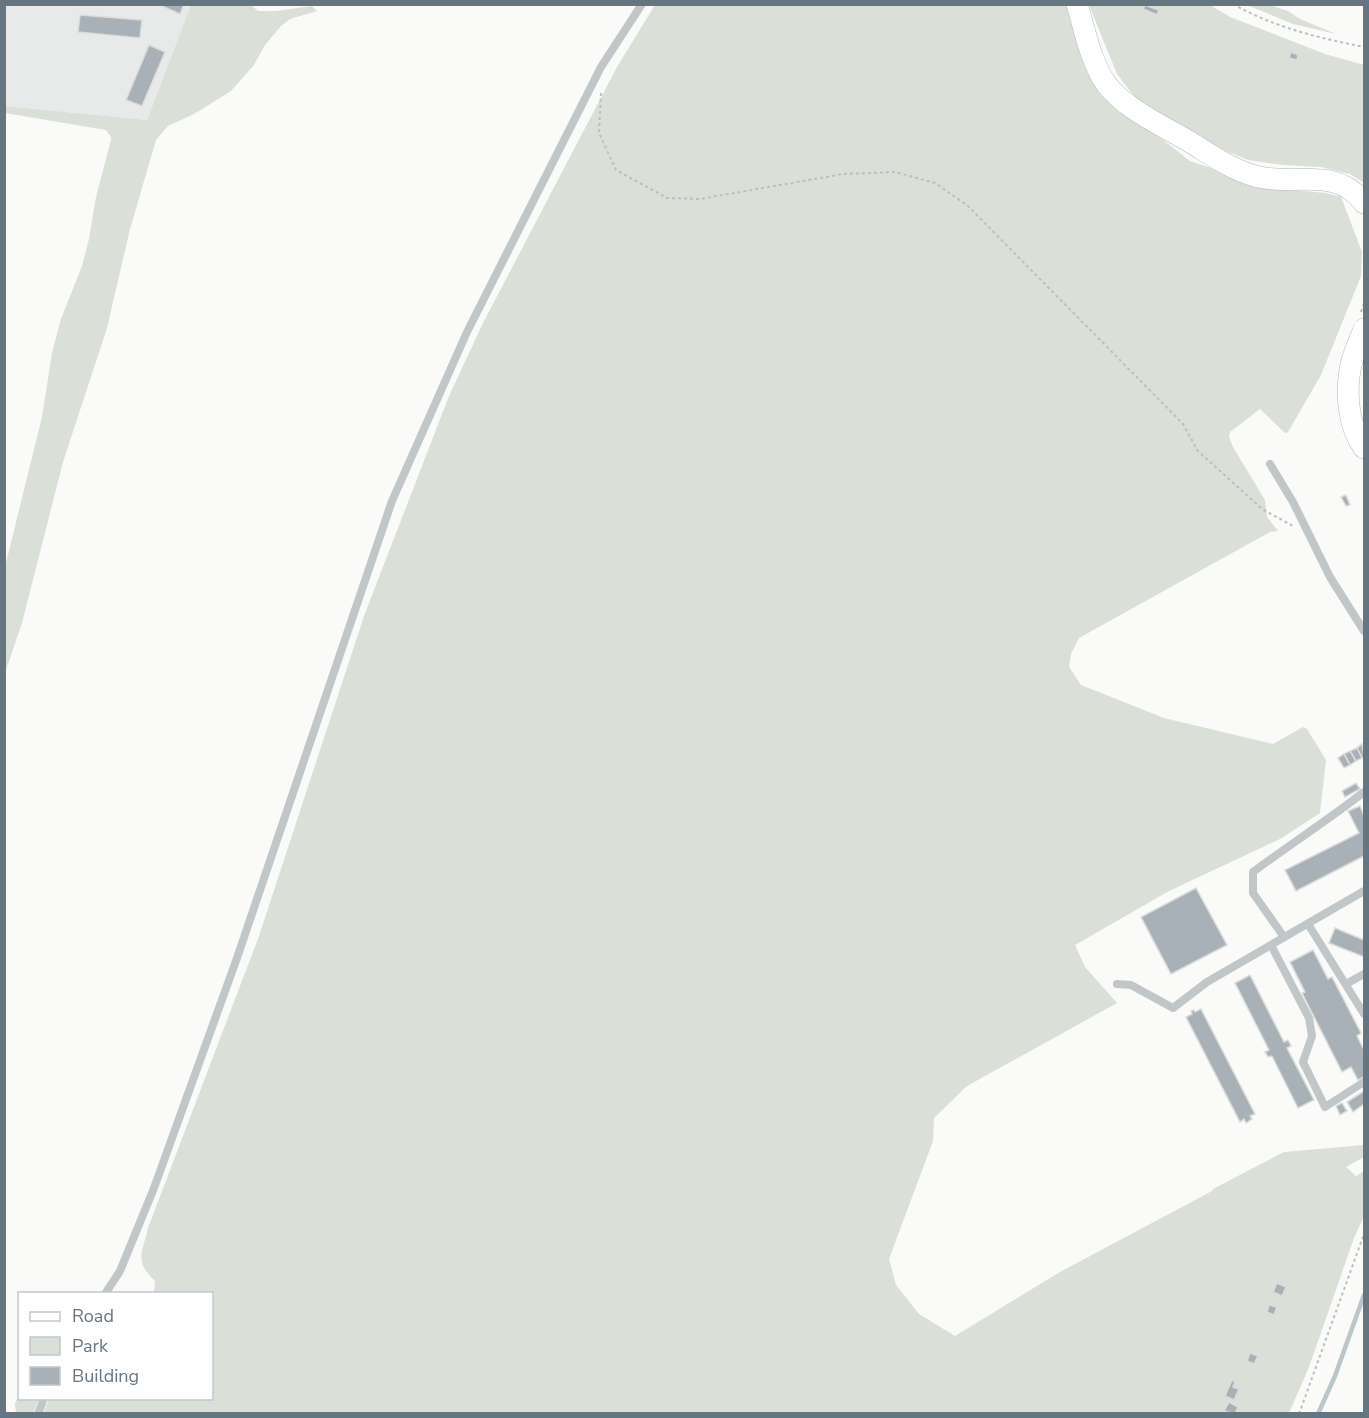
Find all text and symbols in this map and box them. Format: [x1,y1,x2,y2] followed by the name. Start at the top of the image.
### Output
[18,1292,213,1400] legend
[72,1304,114,1328] text: Road
[72,1334,109,1358] text: Park
[72,1364,139,1388] text: Building

